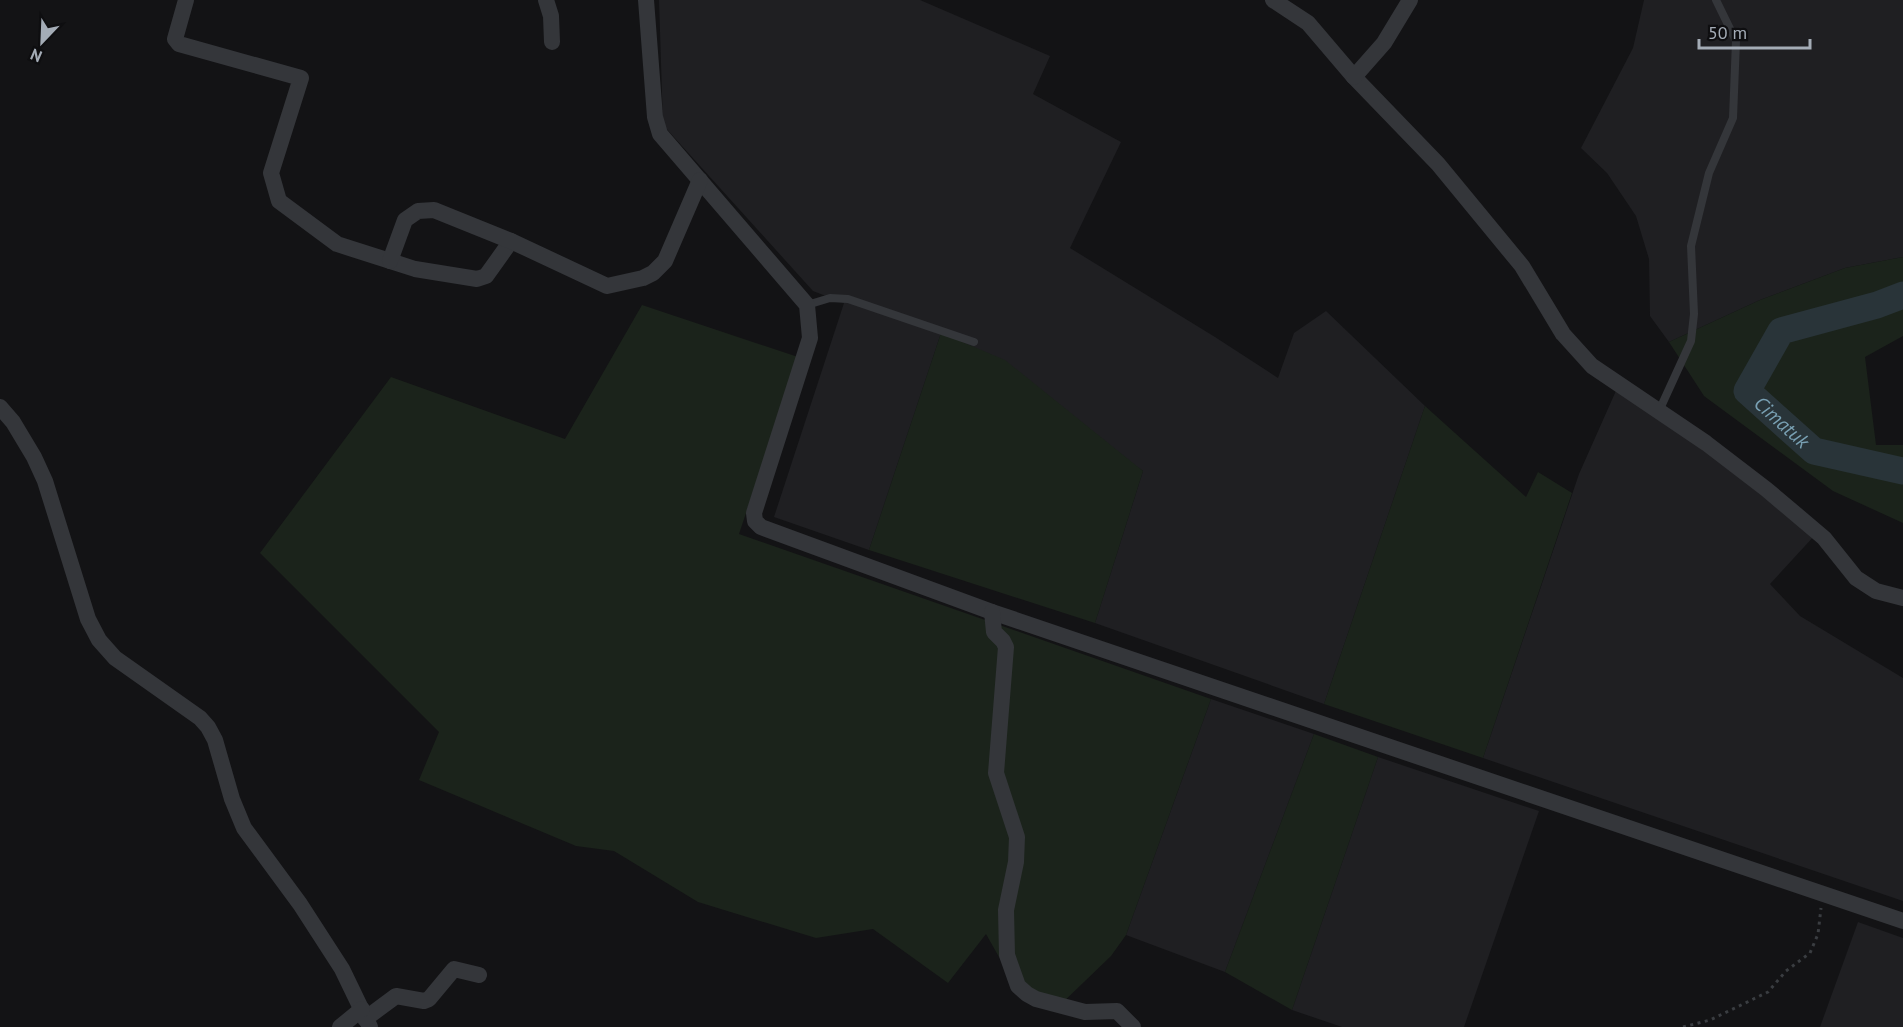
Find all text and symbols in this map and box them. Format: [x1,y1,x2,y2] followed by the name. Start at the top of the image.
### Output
[12,12,72,72] north arrow
[1699,12,1810,50] scale bar
[1708,21,1747,44] text: 50 m
[27,45,45,67] text: N
[1748,390,1816,455] water label: Cimatuk

